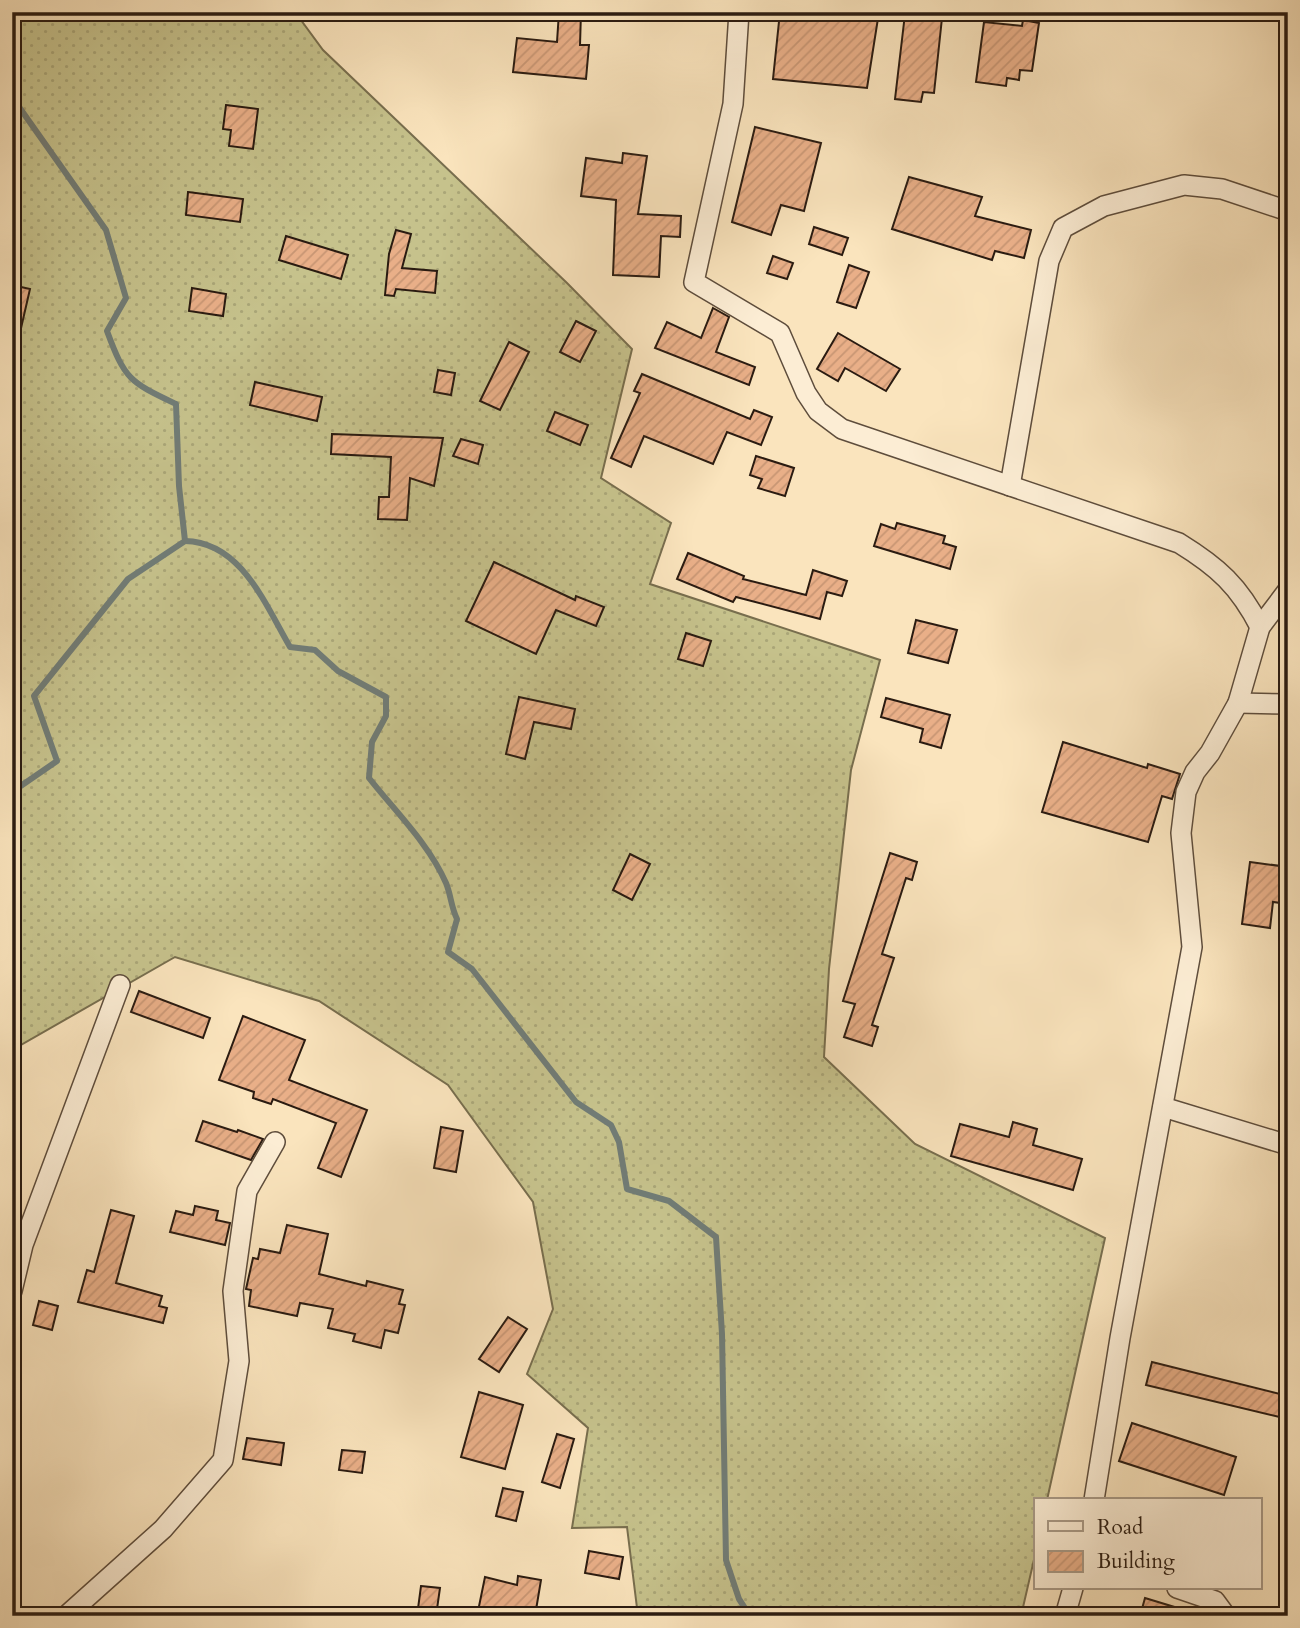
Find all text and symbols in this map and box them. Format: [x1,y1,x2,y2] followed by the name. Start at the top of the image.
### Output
[1034,1498,1262,1590] legend
[1097,1513,1143,1542] text: Road
[1097,1547,1175,1576] text: Building

